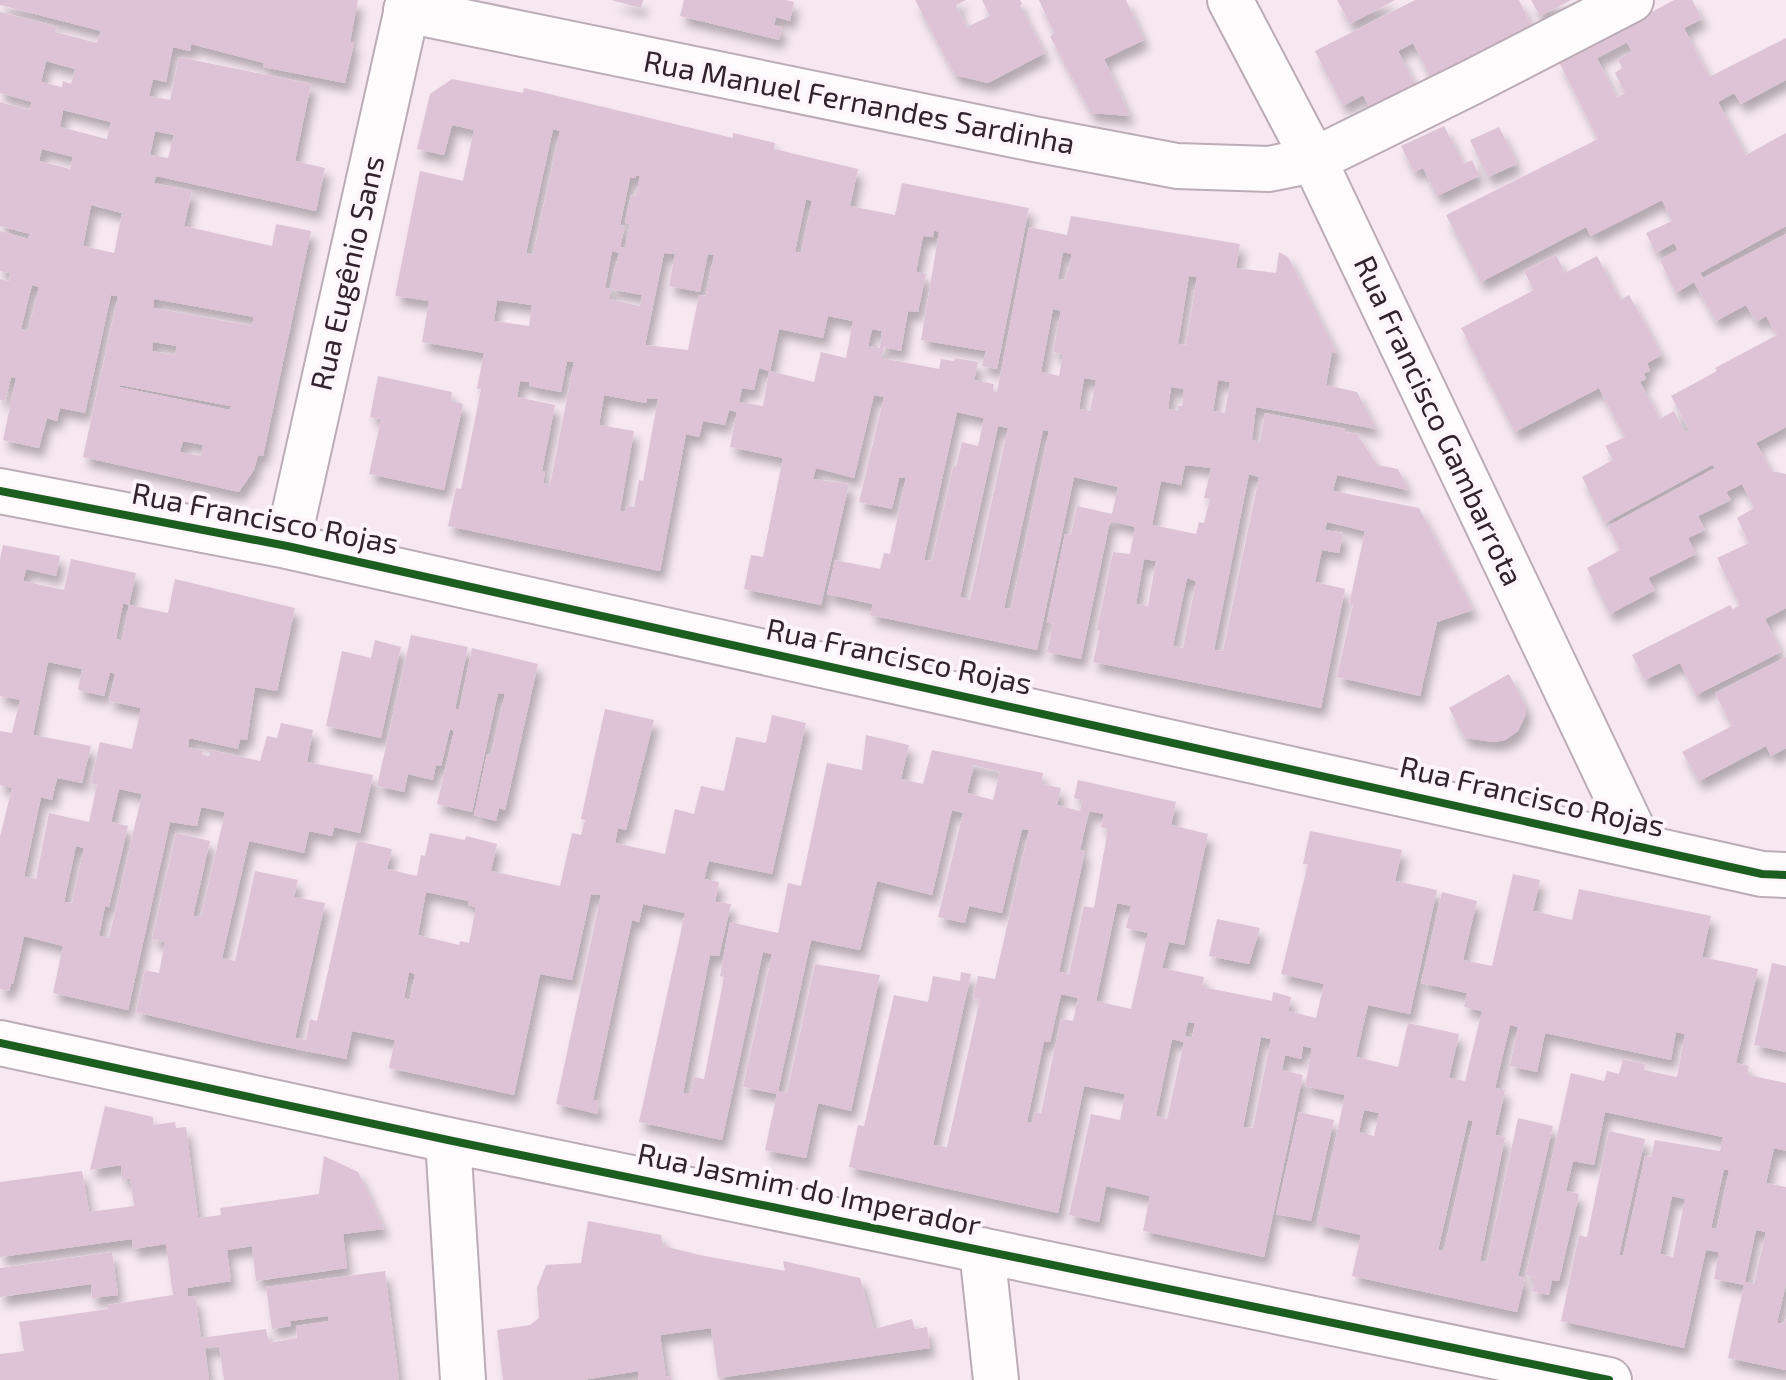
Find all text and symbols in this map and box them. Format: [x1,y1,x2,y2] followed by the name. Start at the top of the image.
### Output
[641,42,1078,161] street label: Rua Manuel Fernandes Sardinha
[302,152,391,394] street label: Rua Eugênio Sans
[1348,250,1532,591] street label: Rua Francisco Gambarrota
[129,474,402,561] street label: Rua Francisco Rojas
[763,609,1035,701] street label: Rua Francisco Rojas
[1397,747,1668,843] street label: Rua Francisco Rojas
[634,1134,984,1242] street label: Rua Jasmim do Imperador

